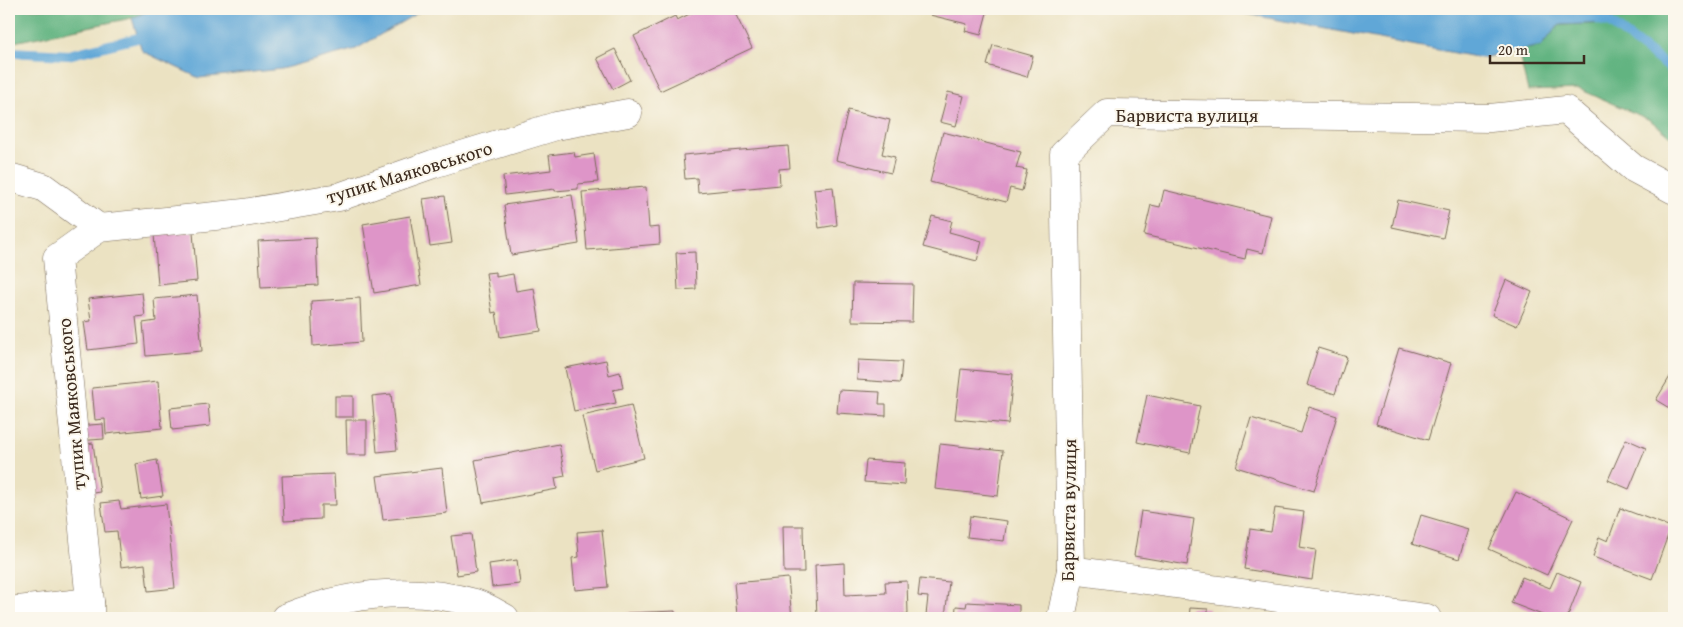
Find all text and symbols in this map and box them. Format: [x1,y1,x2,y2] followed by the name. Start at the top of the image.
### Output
[1490,32,1584,64] scale bar
[1498,39,1529,60] text: 20 m
[1116,101,1259,129] street label: Барвиста вулиця
[323,133,495,211] street label: тупик Маяковського
[50,317,92,491] street label: тупик Маяковського
[1053,438,1083,582] street label: Барвиста вулиця

